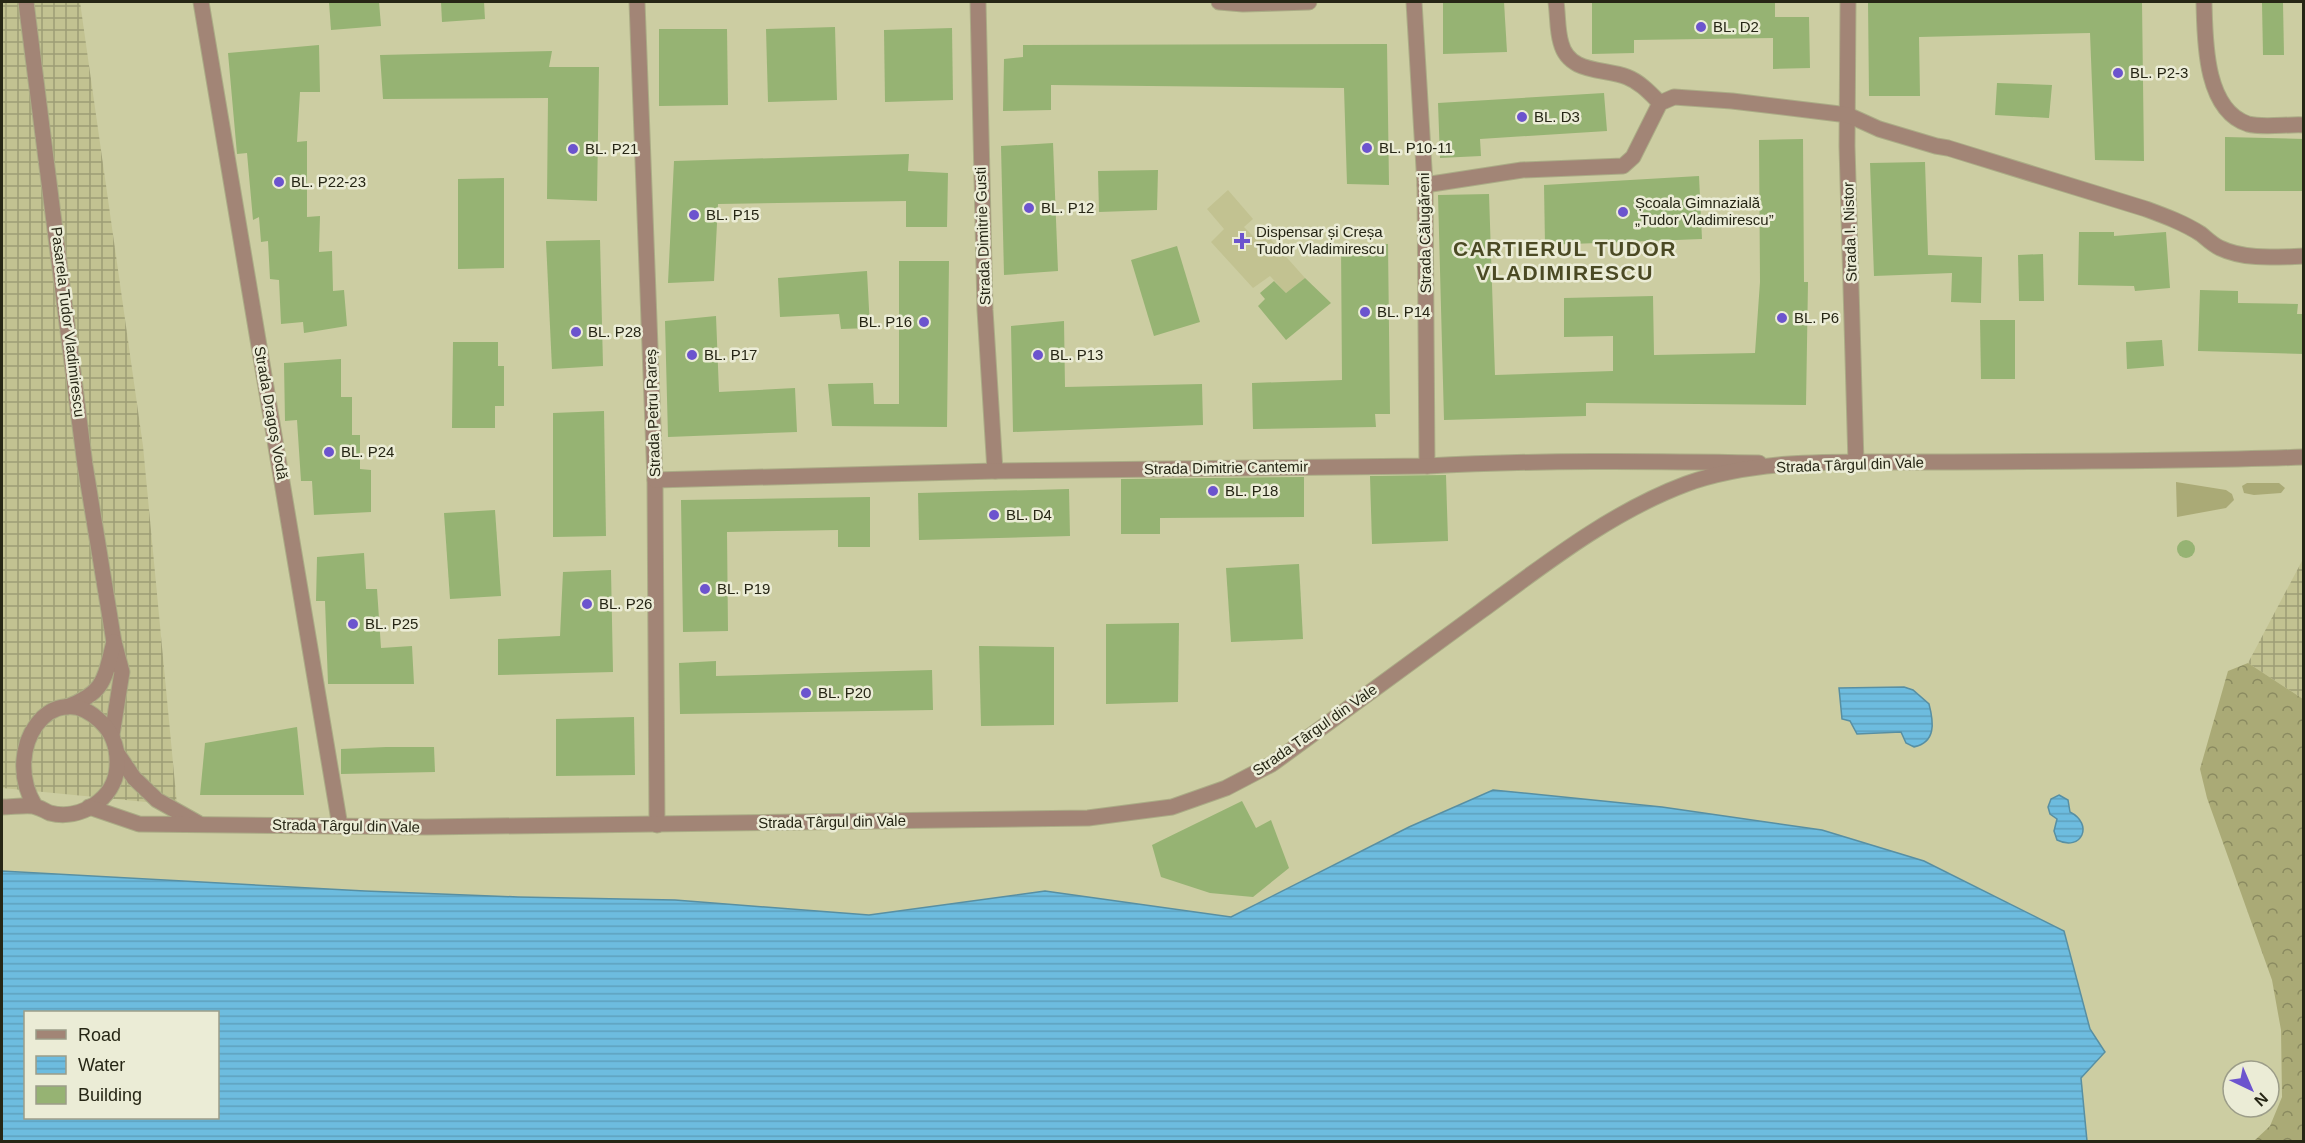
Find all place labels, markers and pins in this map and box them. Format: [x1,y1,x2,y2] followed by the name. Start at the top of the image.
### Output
[1713,18,1759,35] place label: BL. D2
[1694,20,1708,34] marker: BL. D2
[2130,64,2188,81] place label: BL. P2-3
[2111,66,2125,80] marker: BL. P2-3
[1534,108,1580,125] place label: BL. D3
[1515,110,1529,124] marker: BL. D3
[1379,139,1453,156] place label: BL. P10-11
[585,140,638,157] place label: BL. P21
[1360,141,1374,155] marker: BL. P10-11
[566,142,580,156] marker: BL. P21
[291,173,366,190] place label: BL. P22-23
[272,175,286,189] marker: BL. P22-23
[1635,194,1774,228] place label: Școala Gimnazială „Tudor Vladimirescu”
[1041,199,1094,216] place label: BL. P12
[1022,201,1036,215] marker: BL. P12
[1616,205,1630,219] marker: Școala Gimnazială „Tudor Vladimirescu”
[706,206,759,223] place label: BL. P15
[687,208,701,222] marker: BL. P15
[1256,223,1385,257] place label: Dispensar și Creșa Tudor Vladimirescu
[1233,232,1251,250] marker: Dispensar și Creșa Tudor Vladimirescu
[1377,303,1430,320] place label: BL. P14
[1358,305,1372,319] marker: BL. P14
[1794,309,1839,326] place label: BL. P6
[1775,311,1789,325] marker: BL. P6
[859,313,912,330] place label: BL. P16
[917,315,931,329] marker: BL. P16
[588,323,641,340] place label: BL. P28
[569,325,583,339] marker: BL. P28
[704,346,757,363] place label: BL. P17
[1050,346,1103,363] place label: BL. P13
[685,348,699,362] marker: BL. P17
[1031,348,1045,362] marker: BL. P13
[341,443,394,460] place label: BL. P24
[322,445,336,459] marker: BL. P24
[1225,482,1278,499] place label: BL. P18
[1206,484,1220,498] marker: BL. P18
[1006,506,1052,523] place label: BL. D4
[987,508,1001,522] marker: BL. D4
[717,580,770,597] place label: BL. P19
[698,582,712,596] marker: BL. P19
[599,595,652,612] place label: BL. P26
[580,597,594,611] marker: BL. P26
[365,615,418,632] place label: BL. P25
[346,617,360,631] marker: BL. P25
[818,684,871,701] place label: BL. P20
[799,686,813,700] marker: BL. P20

